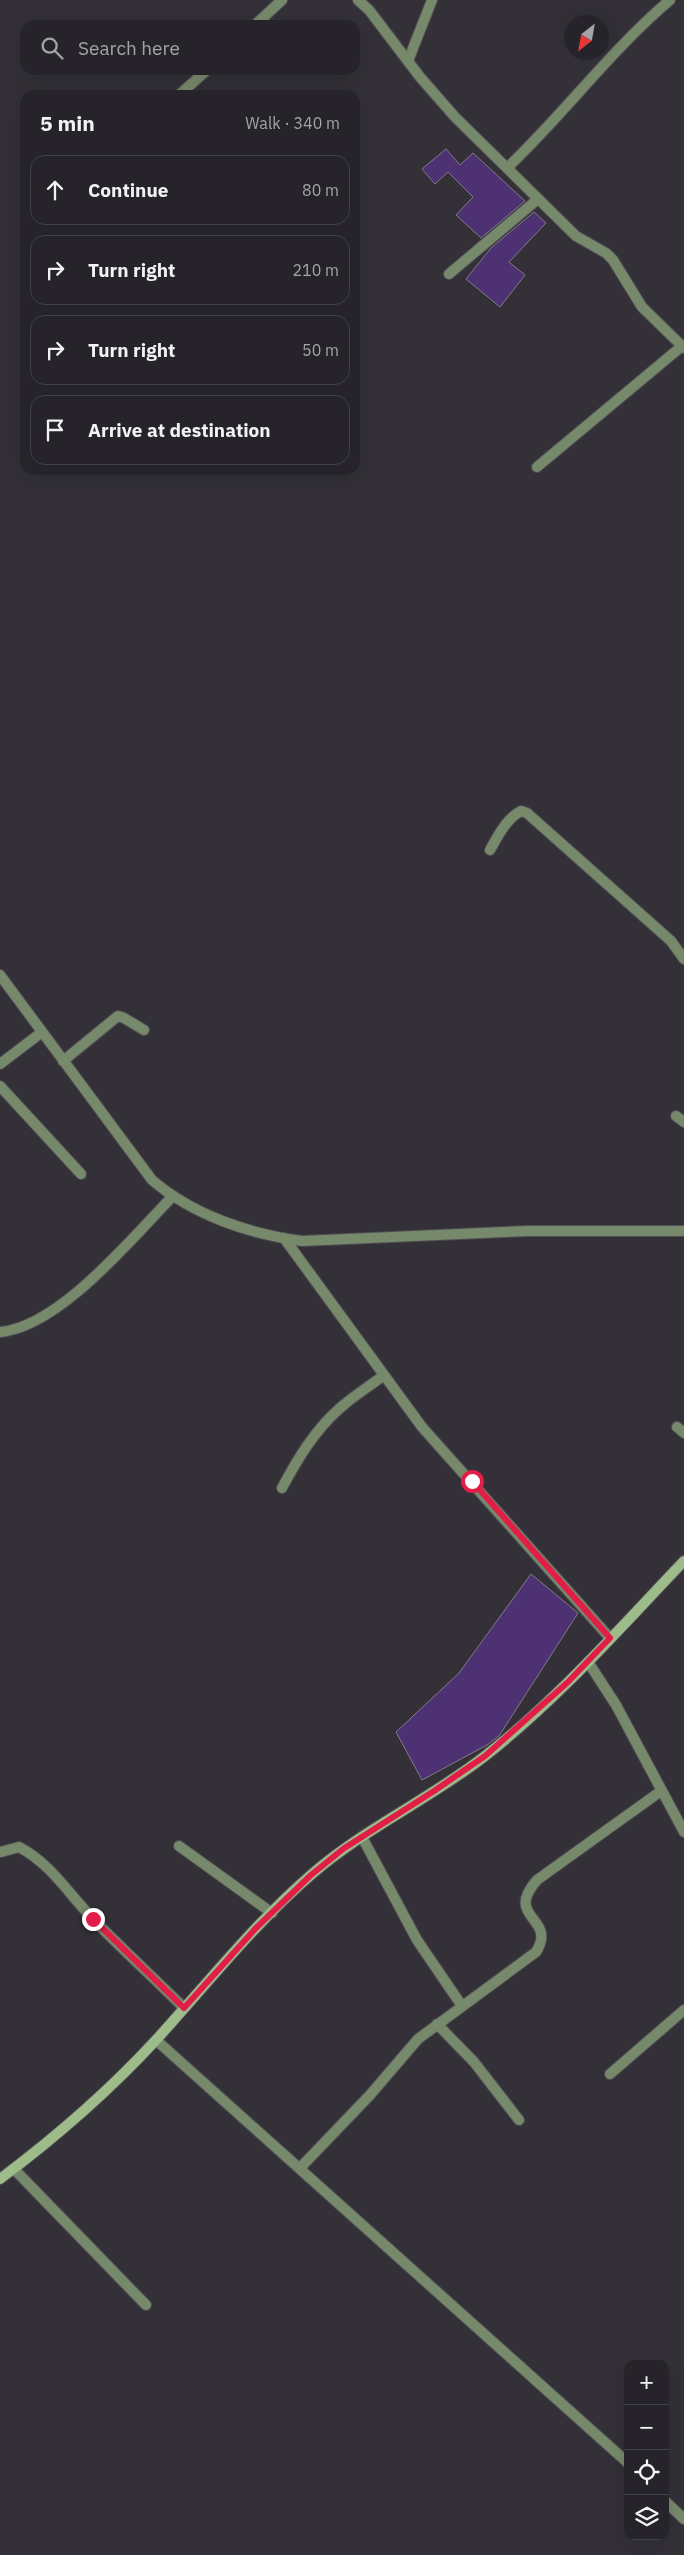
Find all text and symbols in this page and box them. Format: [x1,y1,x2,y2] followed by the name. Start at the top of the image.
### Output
[564,15,609,60] north arrow
[20,20,360,75] search box
[38,34,66,62] icon: search
[78,36,180,60] text: Search here
[40,109,95,137] text: 5 min
[245,113,340,133] text: Walk · 340 m
[41,176,69,204] icon: ahead
[88,178,168,202] text: Continue
[302,180,339,200] text: 80 m
[41,256,69,284] icon: right
[88,258,175,282] text: Turn right
[292,260,339,280] text: 210 m
[41,336,69,364] icon: right
[88,338,175,362] text: Turn right
[302,340,339,360] text: 50 m
[41,416,69,444] icon: arrive
[88,418,271,442] text: Arrive at destination
[461,1470,484,1493] route start
[82,1908,105,1931] route end
[624,2360,669,2540] map controls
[624,2360,669,2405] button: +
[624,2405,669,2450] button: −
[624,2450,669,2495] button: locate
[624,2495,669,2540] button: layers

